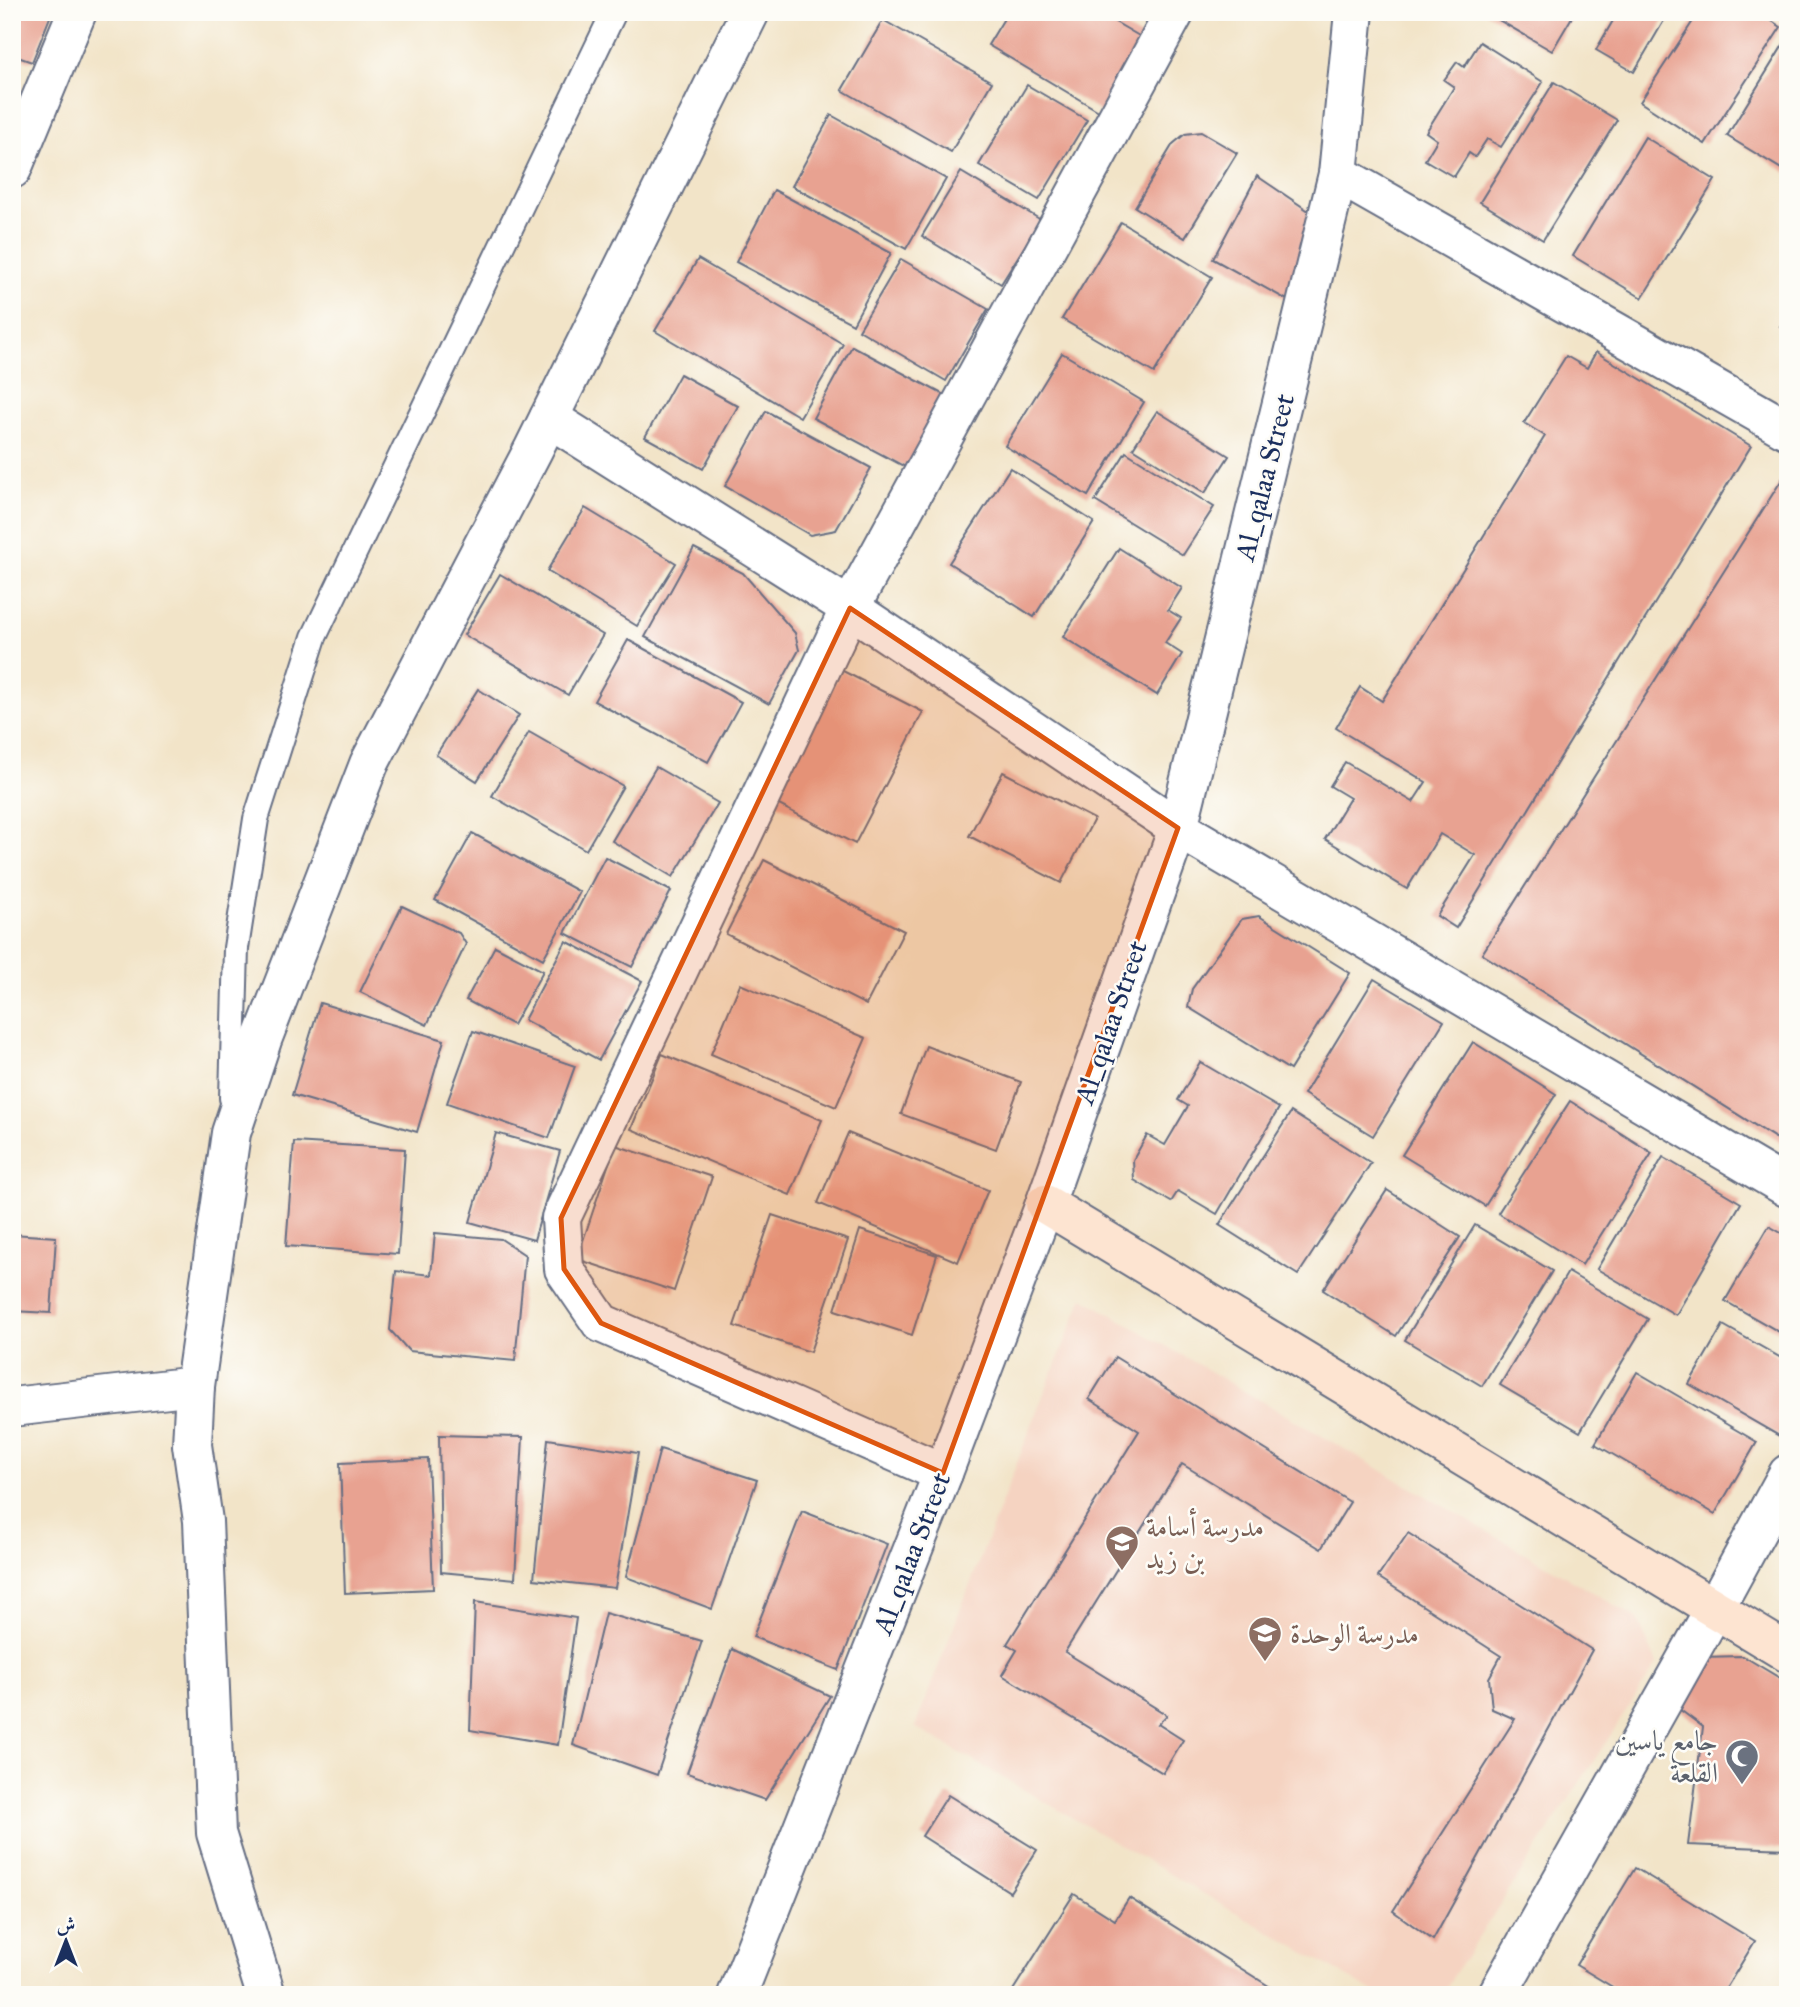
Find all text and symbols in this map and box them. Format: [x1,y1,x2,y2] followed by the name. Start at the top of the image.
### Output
[1227,390,1302,565] street label: Al_qalaa Street
[1066,936,1155,1110] street label: Al_qalaa Street
[864,1467,958,1640] street label: Al_qalaa Street
[1146,1507,1264,1576] place label: مدرسة أسامة بن زيد
[1103,1523,1141,1572] school or university icon: مدرسة أسامة بن زيد
[1246,1614,1284,1663] school or university icon: مدرسة الوحدة
[1290,1616,1419,1651] place label: مدرسة الوحدة
[1615,1723,1718,1790] place label: جامع ياسين القلعة
[1723,1737,1761,1786] mosque icon: جامع ياسين القلعة
[32,1906,102,1976] north arrow
[57,1913,75,1936] text: ش

